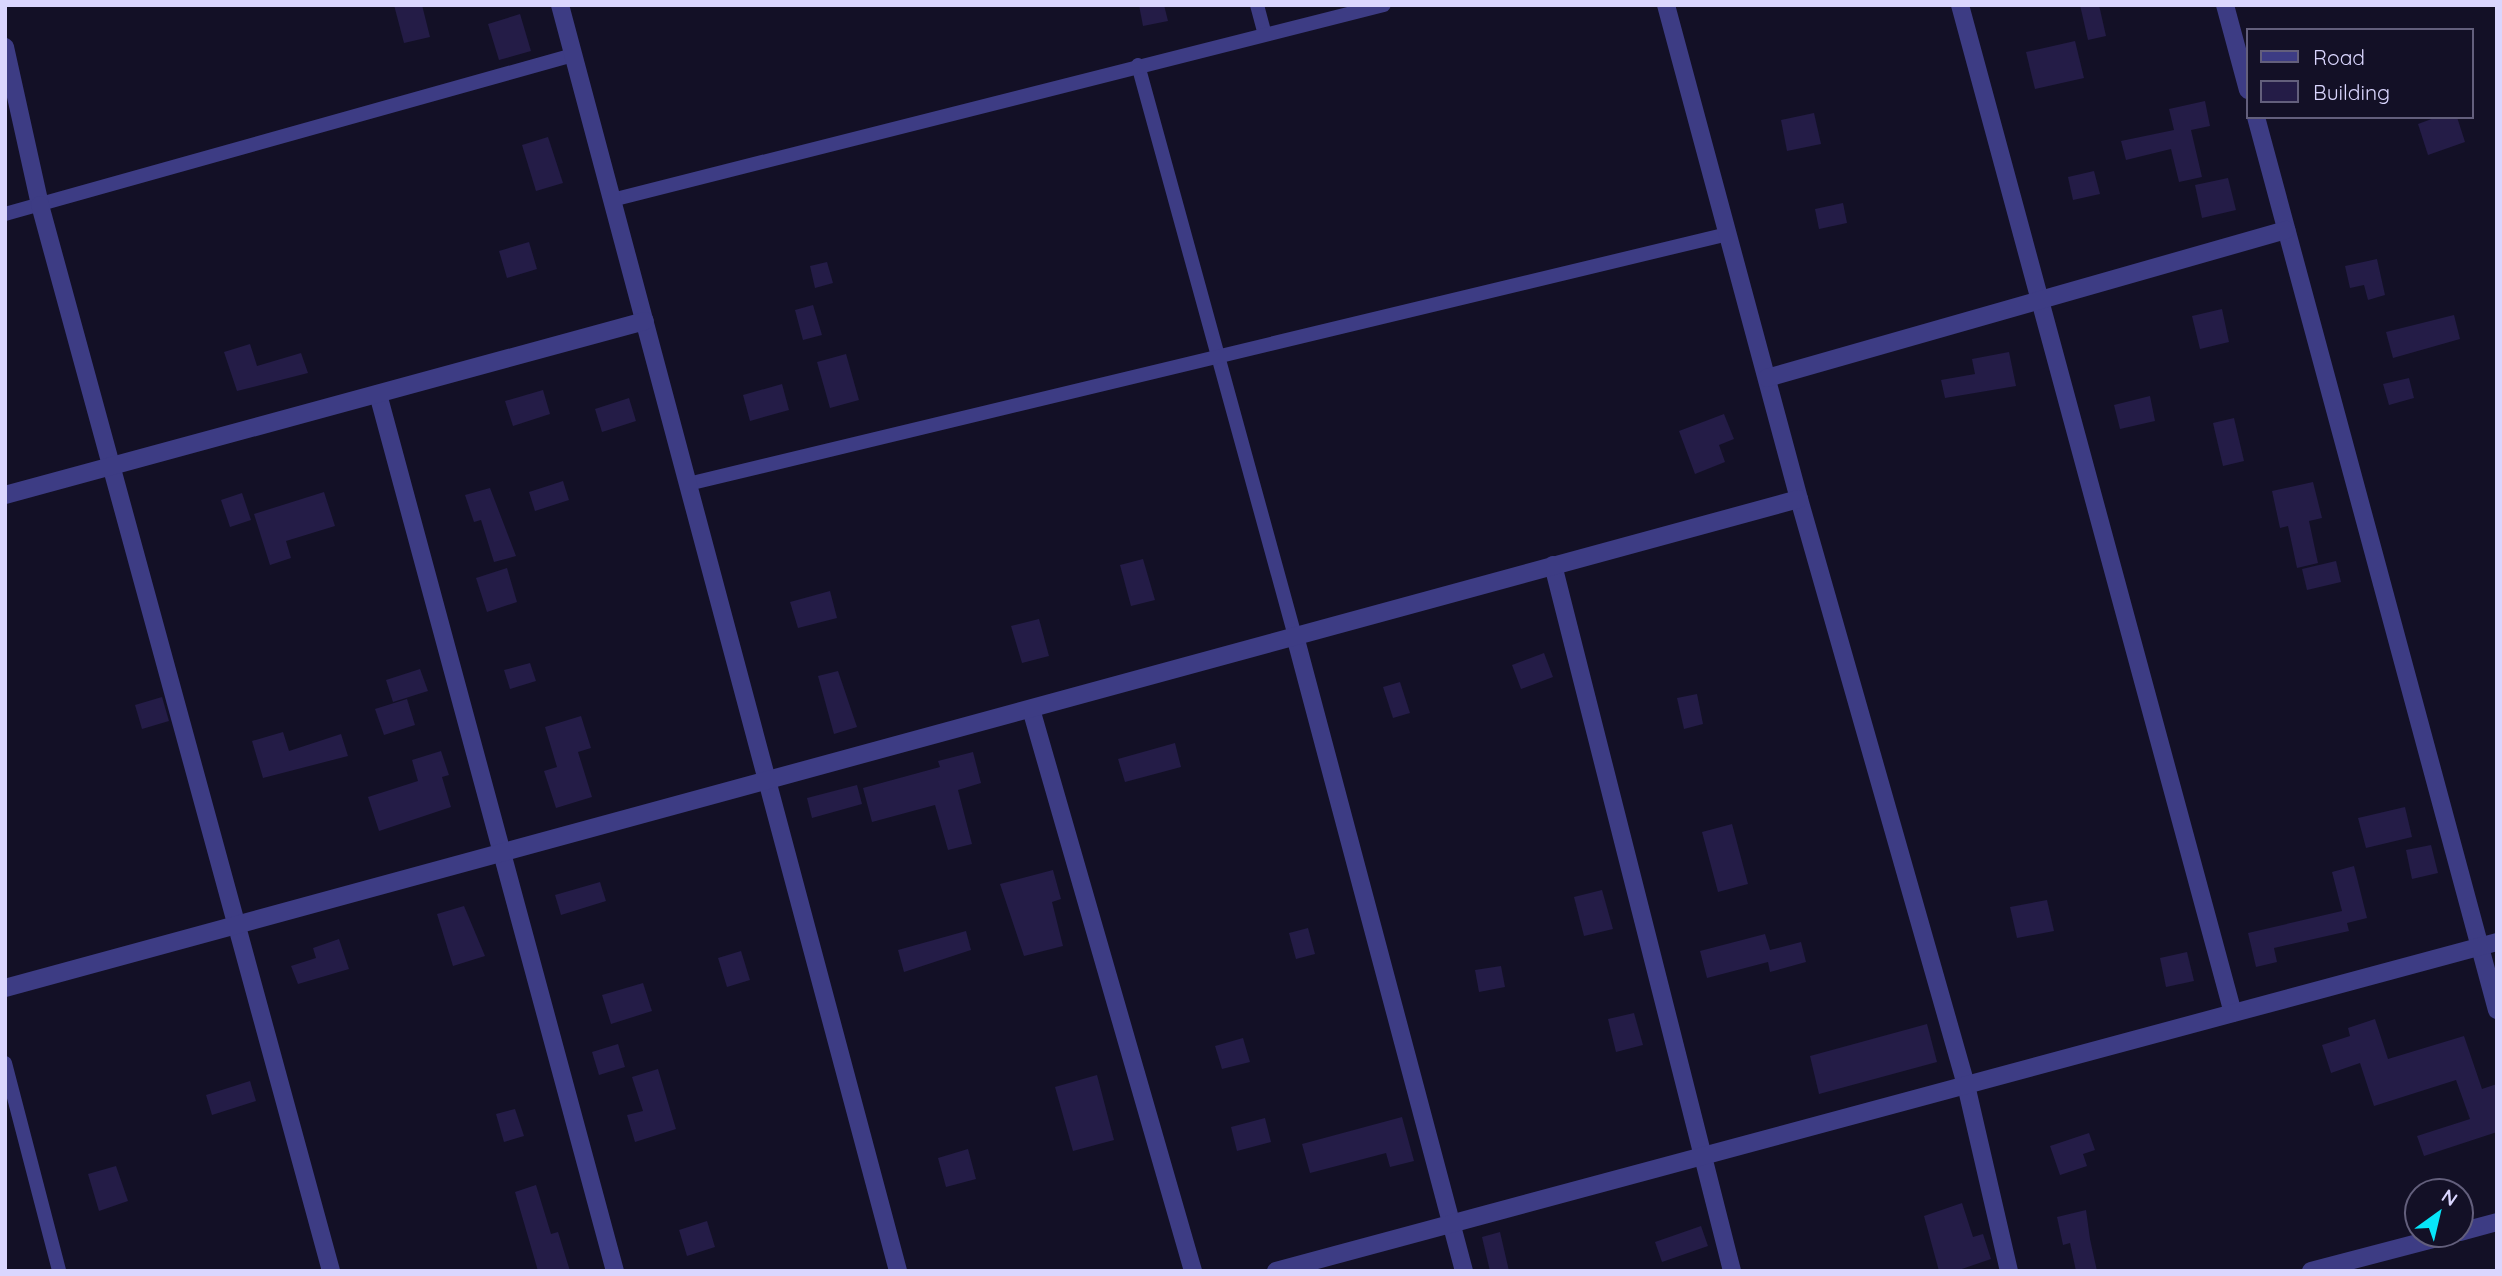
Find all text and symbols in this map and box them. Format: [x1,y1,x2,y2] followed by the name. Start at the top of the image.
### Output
[2246,28,2474,119] legend
[2313,44,2365,70] text: Road
[2313,79,2390,105] text: Building
[2404,1178,2474,1248] north arrow
[2437,1183,2462,1211] text: N

